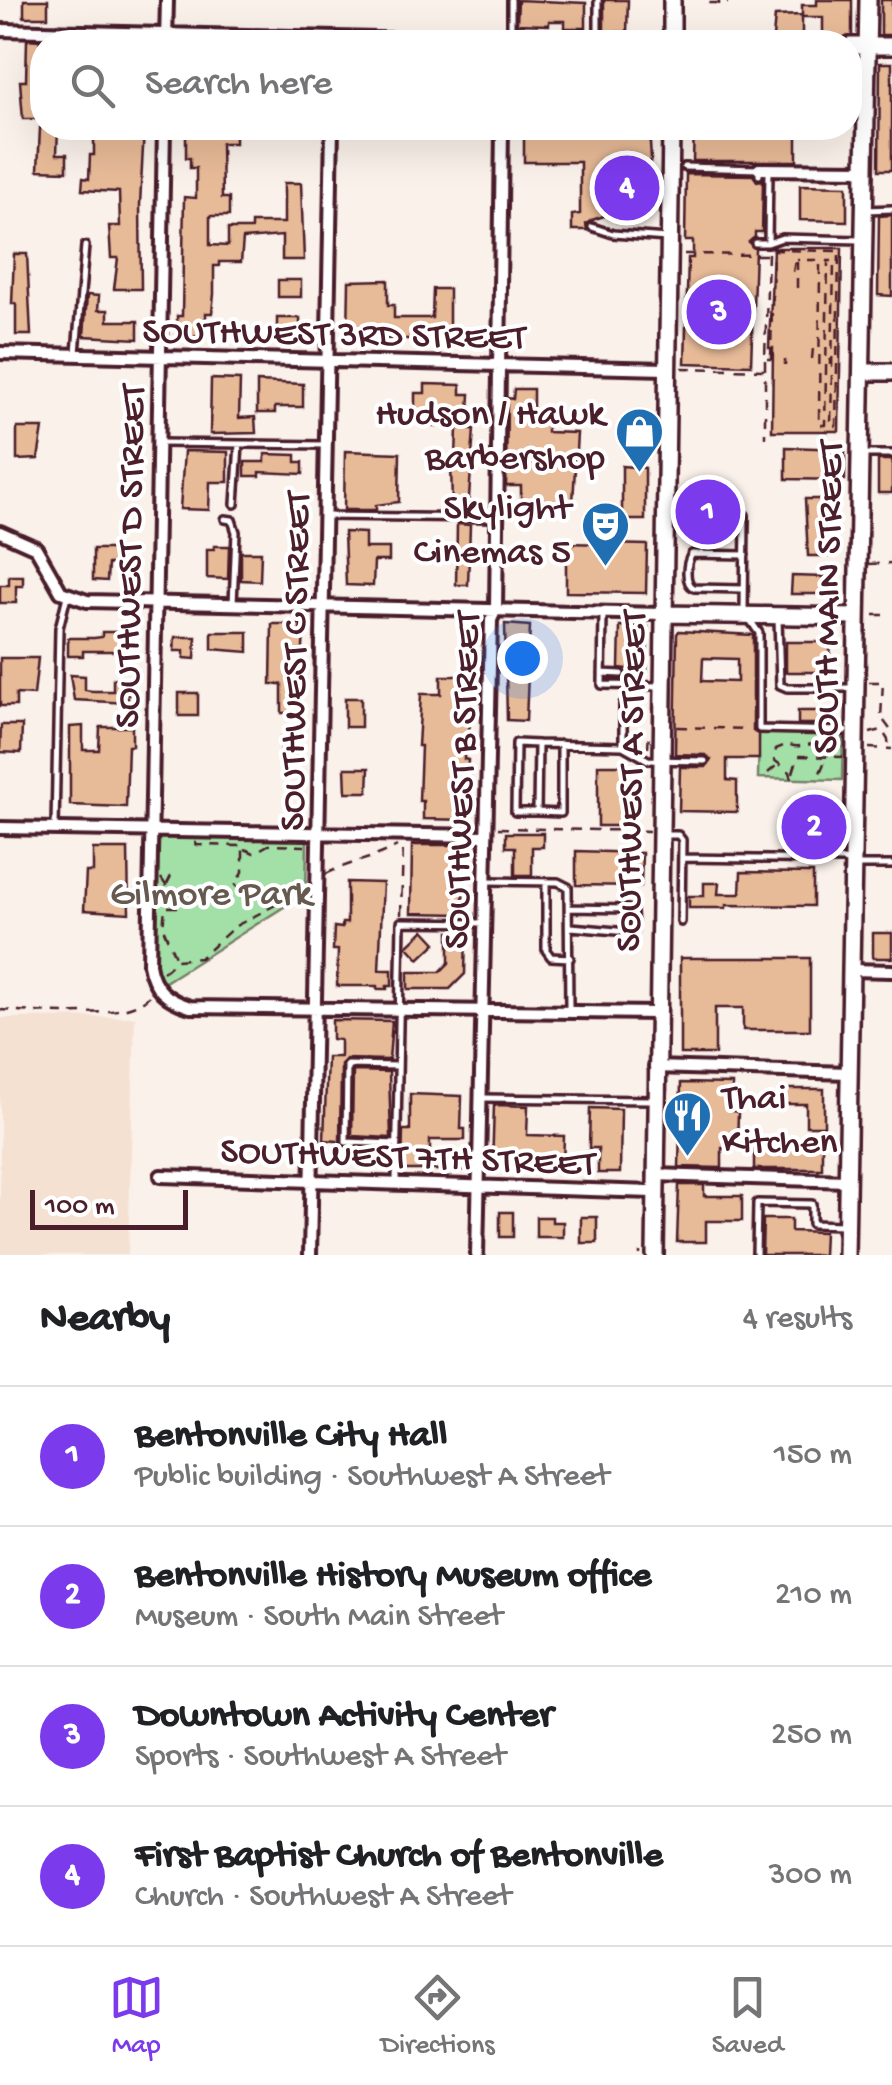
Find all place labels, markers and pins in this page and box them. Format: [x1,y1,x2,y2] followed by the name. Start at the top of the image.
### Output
[594,150,660,226] pin: 4
[686,274,752,350] pin: 3
[375,394,608,482] place label: Hudson / Hawk Barbershop
[614,406,666,474] shop icon: Hudson / Hawk Barbershop
[676,474,740,550] pin: 1
[413,488,574,576] place label: Skylight Cinemas 5
[580,500,632,568] theatre icon: Skylight Cinemas 5
[782,790,846,864] pin: 2
[720,1078,838,1166] place label: Thai Kitchen
[661,1090,713,1158] restaurant icon: Thai Kitchen

